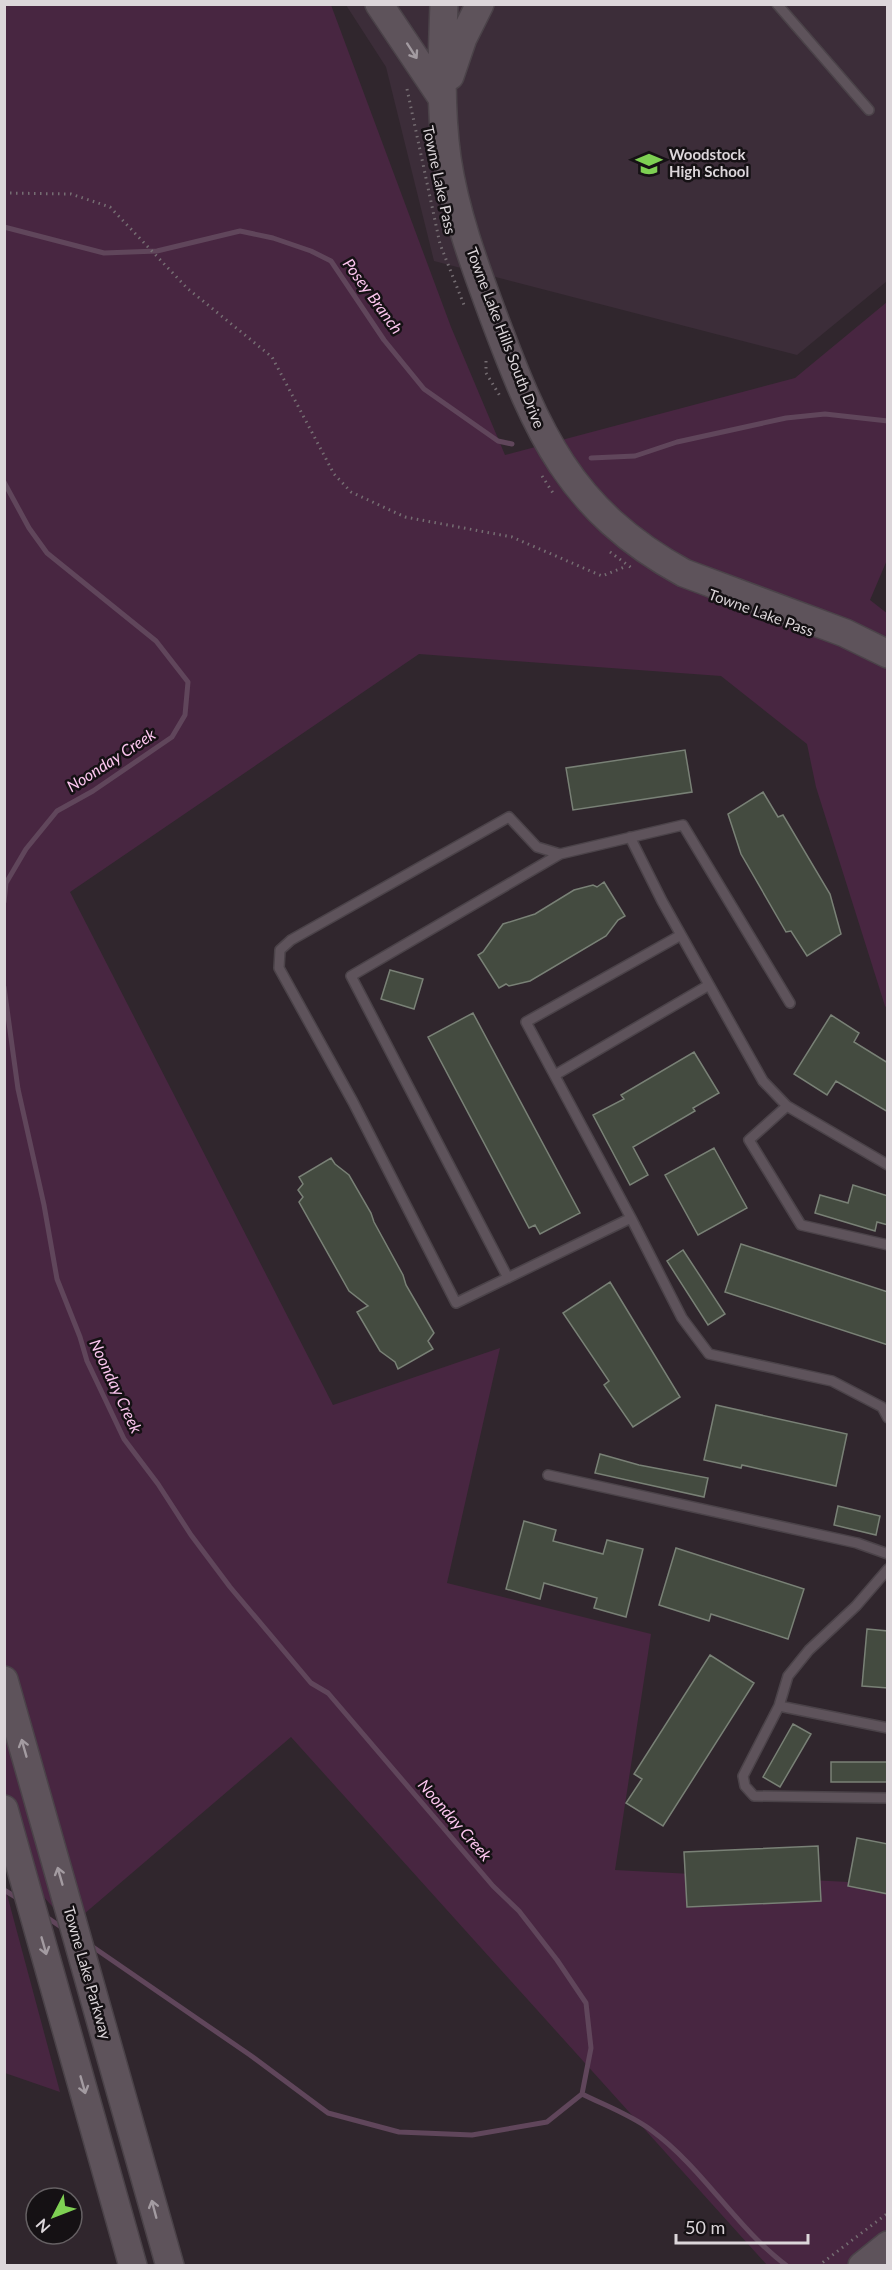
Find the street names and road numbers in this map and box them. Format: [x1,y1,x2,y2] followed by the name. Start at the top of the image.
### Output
[420,124,460,236] street label: Towne Lake Pass
[463,245,549,431] street label: Towne Lake Hills South Drive
[706,585,816,639] street label: Towne Lake Pass
[60,1904,116,2042] street label: Towne Lake Parkway

